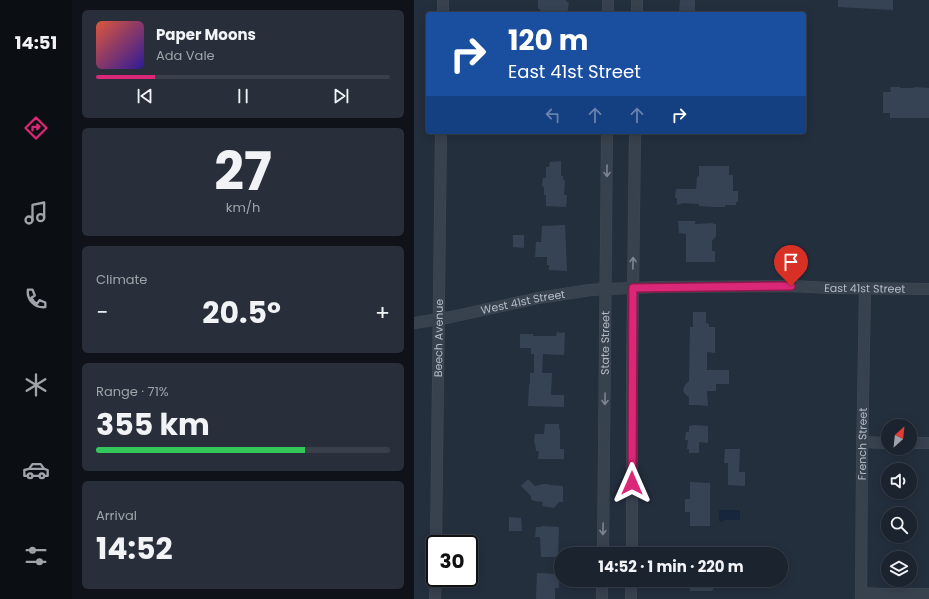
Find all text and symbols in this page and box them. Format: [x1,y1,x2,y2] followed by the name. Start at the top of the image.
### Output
[508,21,588,60] text: 120 m
[156,24,256,45] text: Paper Moons
[442,28,494,80] icon: right
[15,30,57,55] text: 14:51
[156,46,215,65] text: Ada Vale
[508,59,641,84] text: East 41st Street
[134,85,156,107] icon: previous
[232,85,254,107] icon: pause
[330,85,352,107] icon: next
[542,104,564,126] icon: left
[584,104,606,126] icon: ahead
[626,104,648,126] icon: ahead
[668,104,690,126] icon: right
[22,114,50,142] icon: directions
[214,135,272,208] text: 27
[603,164,611,177] one-way arrow
[226,198,260,217] text: km/h
[22,199,50,227] icon: music
[774,245,808,286] pin
[780,251,802,273] icon: arrive
[630,257,637,270] one-way arrow
[96,270,147,289] text: Climate
[824,280,905,297] street label: East 41st Street
[22,285,50,313] icon: phone
[479,286,566,318] street label: West 41st Street
[202,291,281,334] text: 20.5°
[96,297,108,328] text: −
[375,297,390,328] text: +
[430,299,447,377] street label: Beech Avenue
[597,311,613,375] street label: State Street
[22,371,50,399] icon: climate
[96,382,169,401] text: Range · 71%
[601,392,609,405] one-way arrow
[96,403,210,446] text: 355 km
[854,408,871,480] street label: French Street
[881,419,917,455] north arrow
[881,419,917,587] map controls
[22,456,50,484] icon: car
[611,462,653,504] position arrow
[881,463,917,499] button: sound
[96,506,137,525] text: Arrival
[881,507,917,543] button: search
[599,522,607,535] one-way arrow
[96,527,173,570] text: 14:52
[426,535,478,587] speed limit sign: 30
[22,542,50,570] icon: filters
[881,551,917,587] button: layers
[598,556,744,577] text: 14:52 · 1 min · 220 m

